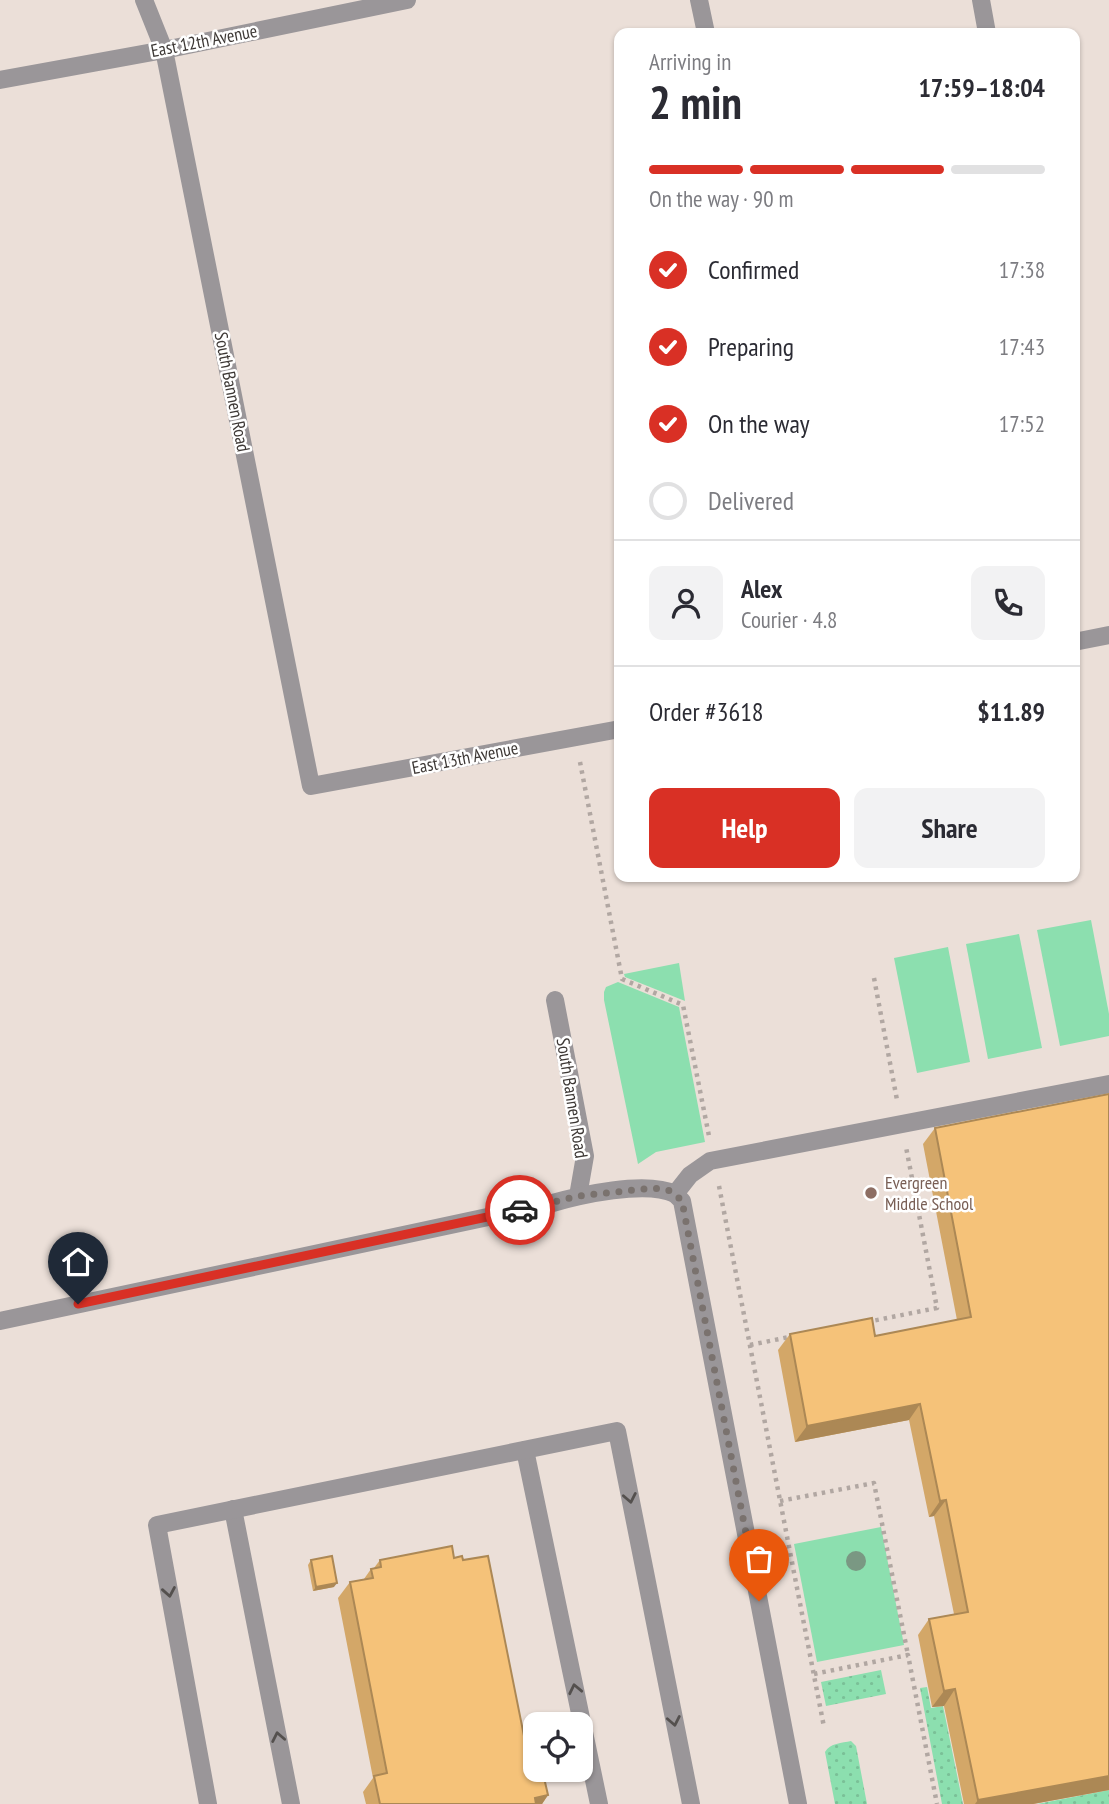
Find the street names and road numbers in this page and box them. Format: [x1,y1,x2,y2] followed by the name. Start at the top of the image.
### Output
[149,19,259,62] street label: East 12th Avenue
[210,330,255,454] street label: South Bannen Road
[410,736,520,779] street label: East 13th Avenue
[552,1036,593,1160] street label: South Bannen Road

